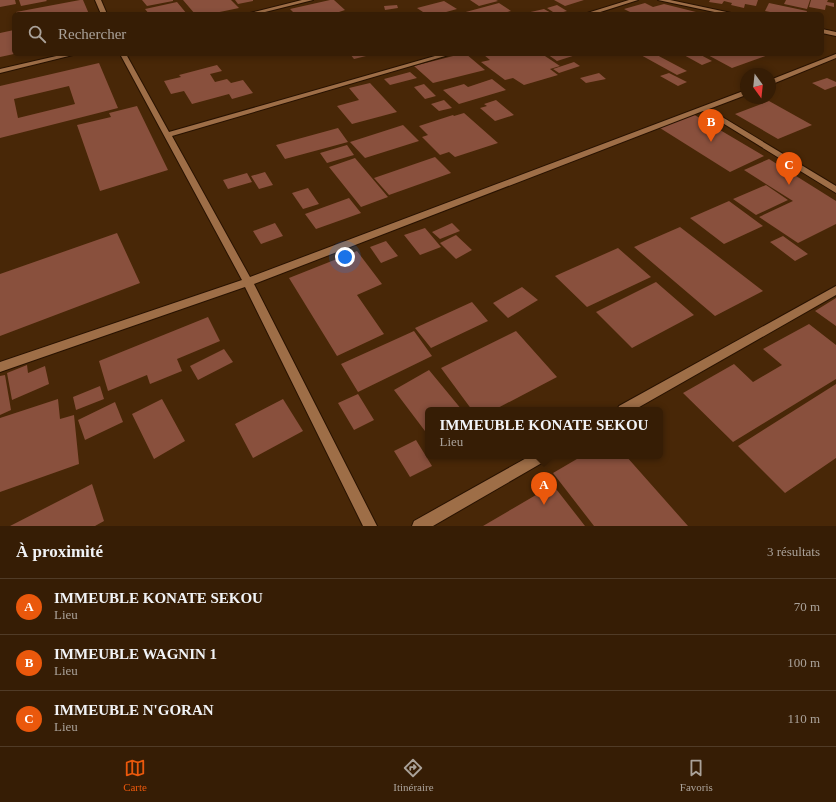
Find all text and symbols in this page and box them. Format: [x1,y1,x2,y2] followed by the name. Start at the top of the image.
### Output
[12,12,824,56] search box
[26,23,48,45] icon: search
[58,26,126,42] text: Rechercher
[740,68,776,104] north arrow
[698,109,724,142] pin: B
[776,152,802,185] pin: C
[335,247,355,267] your location
[425,407,663,459] popup
[440,417,648,433] text: IMMEUBLE KONATE SEKOU
[440,434,463,449] text: Lieu
[531,472,557,505] pin: A
[16,542,103,561] text: À proximité
[767,544,820,559] text: 3 résultats
[54,590,263,606] text: IMMEUBLE KONATE SEKOU
[24,599,34,614] text: A
[794,599,820,614] text: 70 m
[54,607,78,622] text: Lieu
[54,646,217,662] text: IMMEUBLE WAGNIN 1
[25,655,33,670] text: B
[787,655,820,670] text: 100 m
[54,663,78,678] text: Lieu
[54,702,214,718] text: IMMEUBLE N'GORAN
[24,711,34,726] text: C
[788,711,820,726] text: 110 m
[54,719,78,734] text: Lieu
[123,757,147,793] tab: Carte
[393,757,434,793] tab: Itinéraire
[680,757,713,793] tab: Favoris

